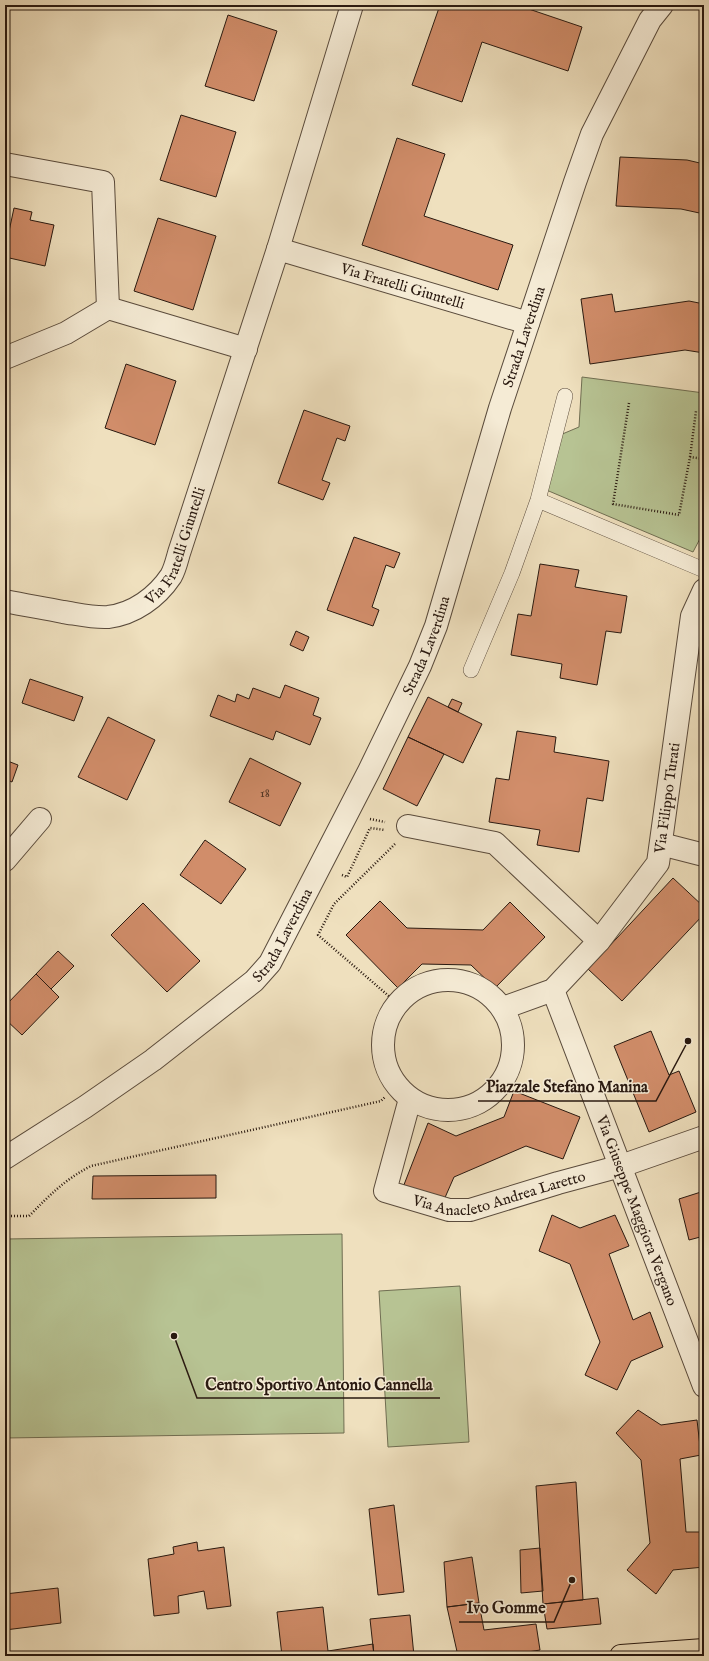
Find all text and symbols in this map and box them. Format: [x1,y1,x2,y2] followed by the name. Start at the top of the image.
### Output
[337,259,467,314] street label: Via Fratelli Giuntelli
[499,283,550,390] street label: Strada Laverdina
[141,485,210,610] street label: Via Fratelli Giuntelli
[398,593,454,698] street label: Strada Laverdina
[650,741,684,855] street label: Via Filippo Turati
[260,785,270,802] house number: 18
[248,885,317,986] street label: Strada Laverdina
[478,1073,656,1101] callout: Piazzale Stefano Manina
[486,1078,649,1098] text: Piazzale Stefano Manina
[591,1112,682,1309] street label: Via Giuseppe Maggiora Vergano
[409,1167,588,1220] street label: Via Anacleto Andrea Laretto
[197,1370,440,1398] callout: Centro Sportivo Antonio Cannella
[205,1376,434,1396] text: Centro Sportivo Antonio Cannella
[459,1594,554,1622] callout: Ivo Gomme
[467,1599,546,1619] text: Ivo Gomme

